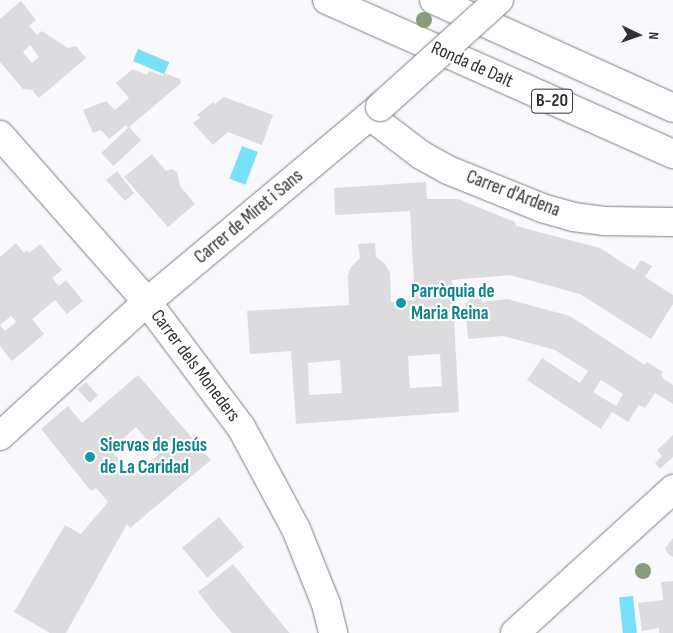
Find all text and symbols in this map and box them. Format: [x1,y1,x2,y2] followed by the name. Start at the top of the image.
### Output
[613,10,663,60] north arrow
[645,32,662,40] text: N
[428,37,516,93] street label: Ronda de Dalt
[531,85,573,116] road number: B-20
[190,165,308,269] street label: Carrer de Miret i Sans
[463,166,563,222] street label: Carrer d'Ardena
[411,281,495,325] place label: Parròquia de Maria Reina
[395,297,407,309] marker: Parròquia de Maria Reina
[145,305,245,427] street label: Carrer dels Moneders
[100,435,207,479] place label: Siervas de Jesús de La Caridad
[84,451,96,463] marker: Siervas de Jesús de La Caridad

